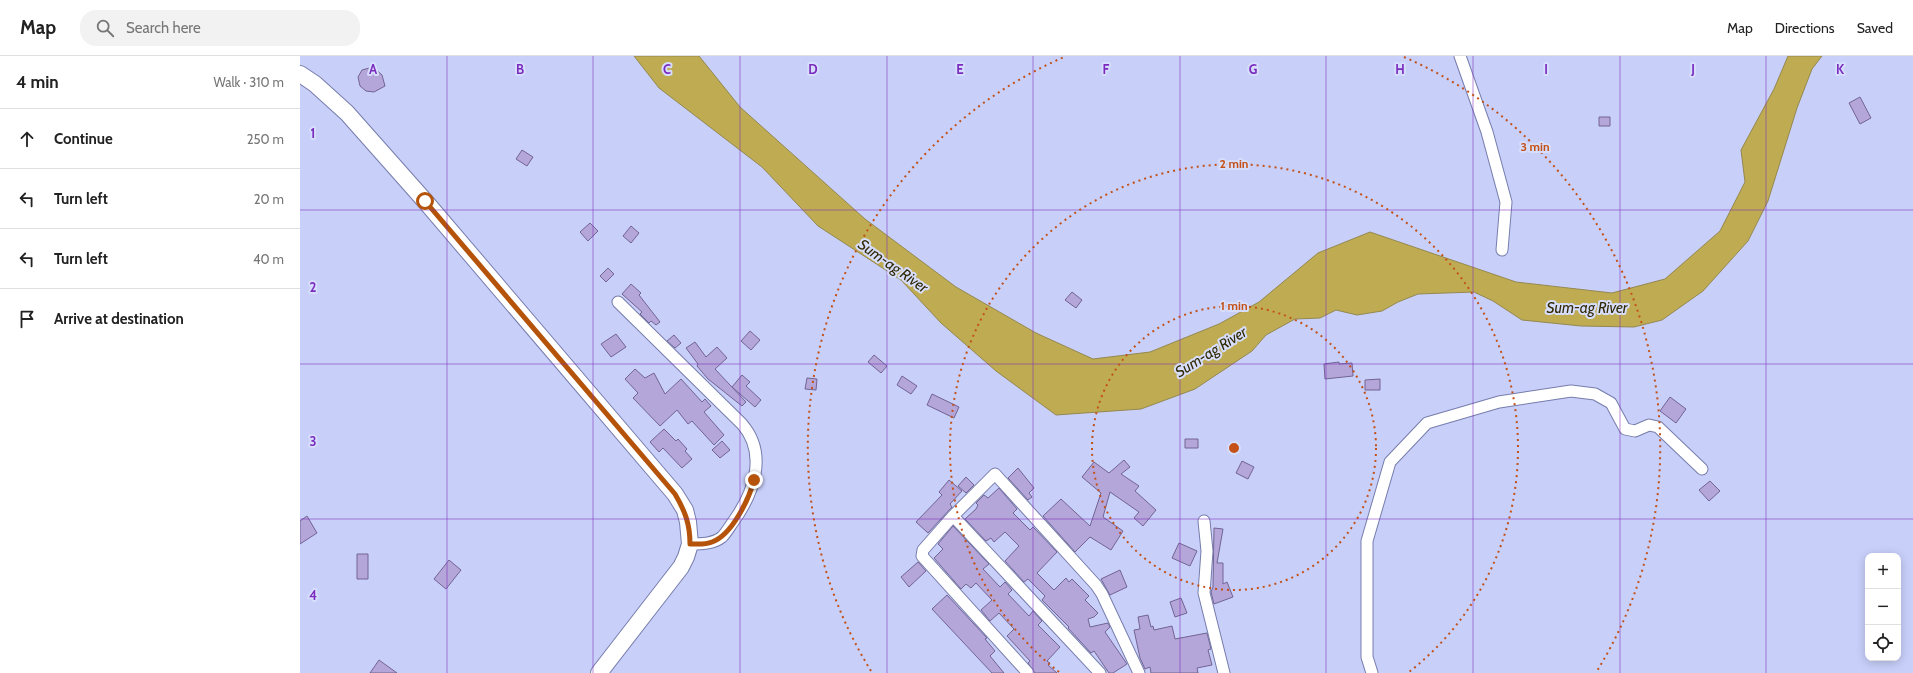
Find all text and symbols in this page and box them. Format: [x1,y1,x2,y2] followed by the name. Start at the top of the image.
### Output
[80,10,360,46] search box
[20,16,56,39] text: Map
[94,17,116,39] icon: search
[126,19,201,37] text: Search here
[1727,19,1753,37] text: Map
[1775,19,1835,37] text: Directions
[1857,19,1893,37] text: Saved
[369,61,378,77] text: A
[516,61,524,77] text: B
[663,61,671,77] text: C
[808,61,818,77] text: D
[956,61,964,77] text: E
[1103,61,1110,77] text: F
[1249,61,1258,77] text: G
[1395,61,1405,77] text: H
[1544,61,1548,77] text: I
[1690,61,1695,77] text: J
[1836,61,1845,77] text: K
[16,72,59,92] text: 4 min
[213,74,284,90] text: Walk · 310 m
[311,125,315,141] text: 1
[16,128,38,150] icon: ahead
[54,130,113,148] text: Continue
[247,131,284,147] text: 250 m
[1520,139,1550,154] text: 3 min
[1220,156,1248,171] text: 2 min
[16,188,38,210] icon: left
[54,190,108,208] text: Turn left
[254,191,284,207] text: 20 m
[416,192,434,210] route start
[855,235,932,297] water label: Sum-ag River
[16,248,38,270] icon: left
[54,250,108,268] text: Turn left
[253,251,284,267] text: 40 m
[310,279,317,295] text: 2
[1220,298,1248,313] text: 1 min
[1547,299,1629,317] water label: Sum-ag River
[16,308,38,330] icon: arrive
[54,310,184,328] text: Arrive at destination
[1172,322,1251,381] water label: Sum-ag River
[309,433,317,449] text: 3
[1227,441,1241,455] centre of rings
[745,471,763,489] route end
[1865,553,1901,661] map controls
[1865,553,1901,589] button: +
[309,587,317,603] text: 4
[1865,589,1901,625] button: −
[1865,625,1901,661] button: locate

